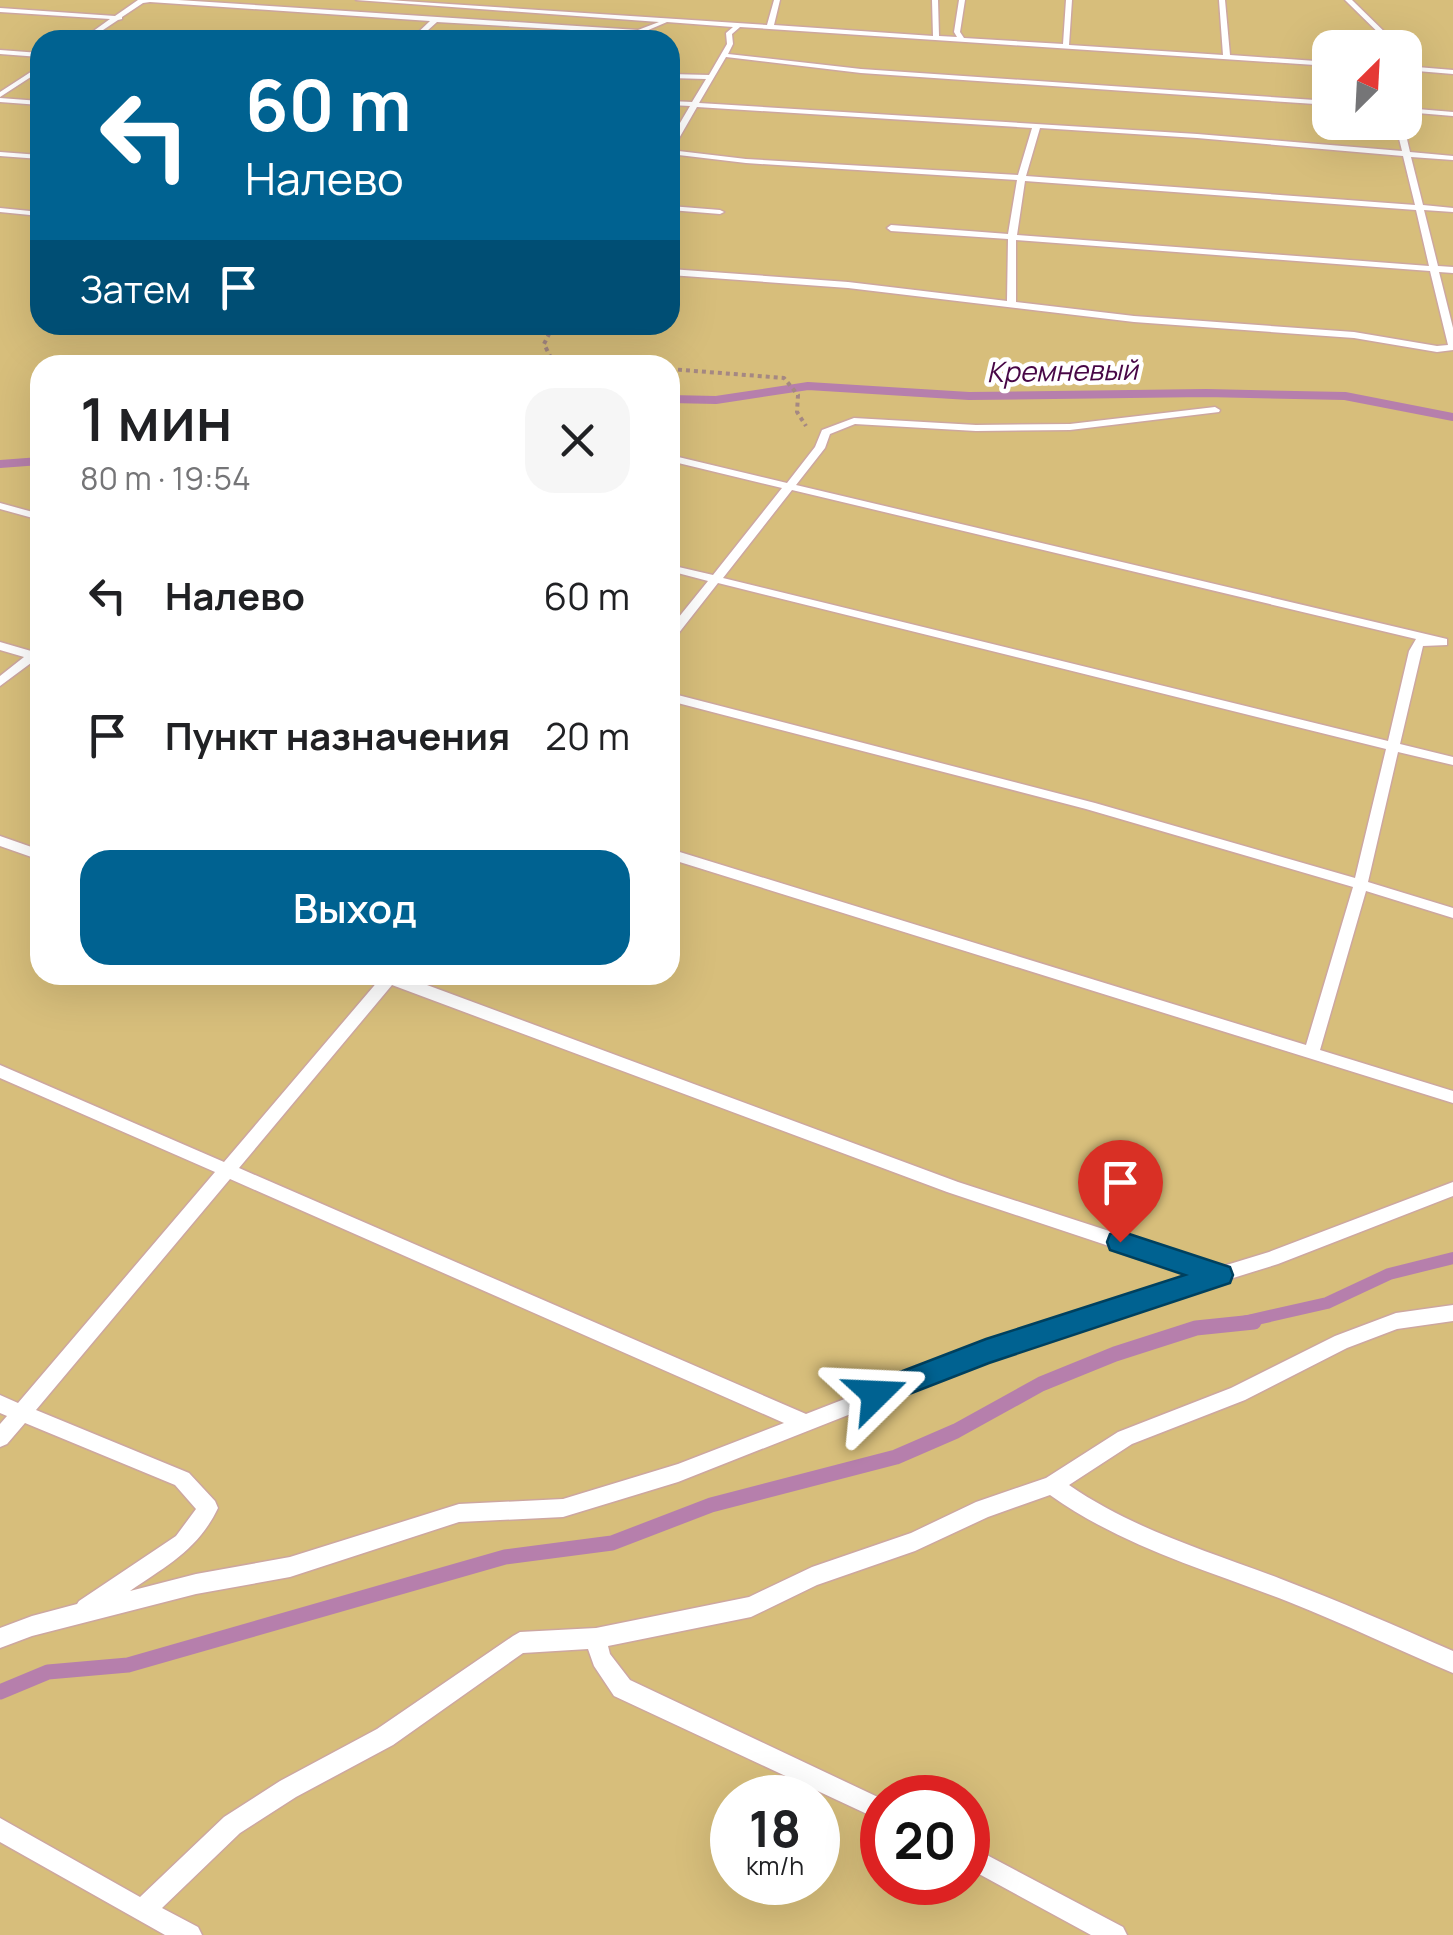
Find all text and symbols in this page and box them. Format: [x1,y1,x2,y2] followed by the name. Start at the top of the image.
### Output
[1312,30,1422,140] north arrow
[1312,30,1422,140] map controls
[245,56,412,152] text: 60 m
[80,70,210,200] icon: left
[245,147,404,209] text: Налево
[211,260,266,315] icon: arrive
[80,262,191,314] text: Затем
[986,350,1140,390] water label: Кремневый
[80,377,233,459] text: 1 мин
[525,388,630,493] button: close
[80,456,251,500] text: 80 m · 19:54
[80,568,135,623] icon: left
[165,569,305,621] text: Налево
[543,569,630,621] text: 60 m
[80,708,135,763] icon: arrive
[165,709,510,761] text: Пункт назначения
[545,709,630,761] text: 20 m
[80,850,630,965] button: Выход
[1078,1140,1163,1243] pin
[1093,1155,1148,1210] icon: arrive
[824,1342,928,1446] position arrow
[860,1775,990,1905] speed limit sign: 20
[749,1794,801,1862] text: 18
[746,1848,804,1883] text: km/h

